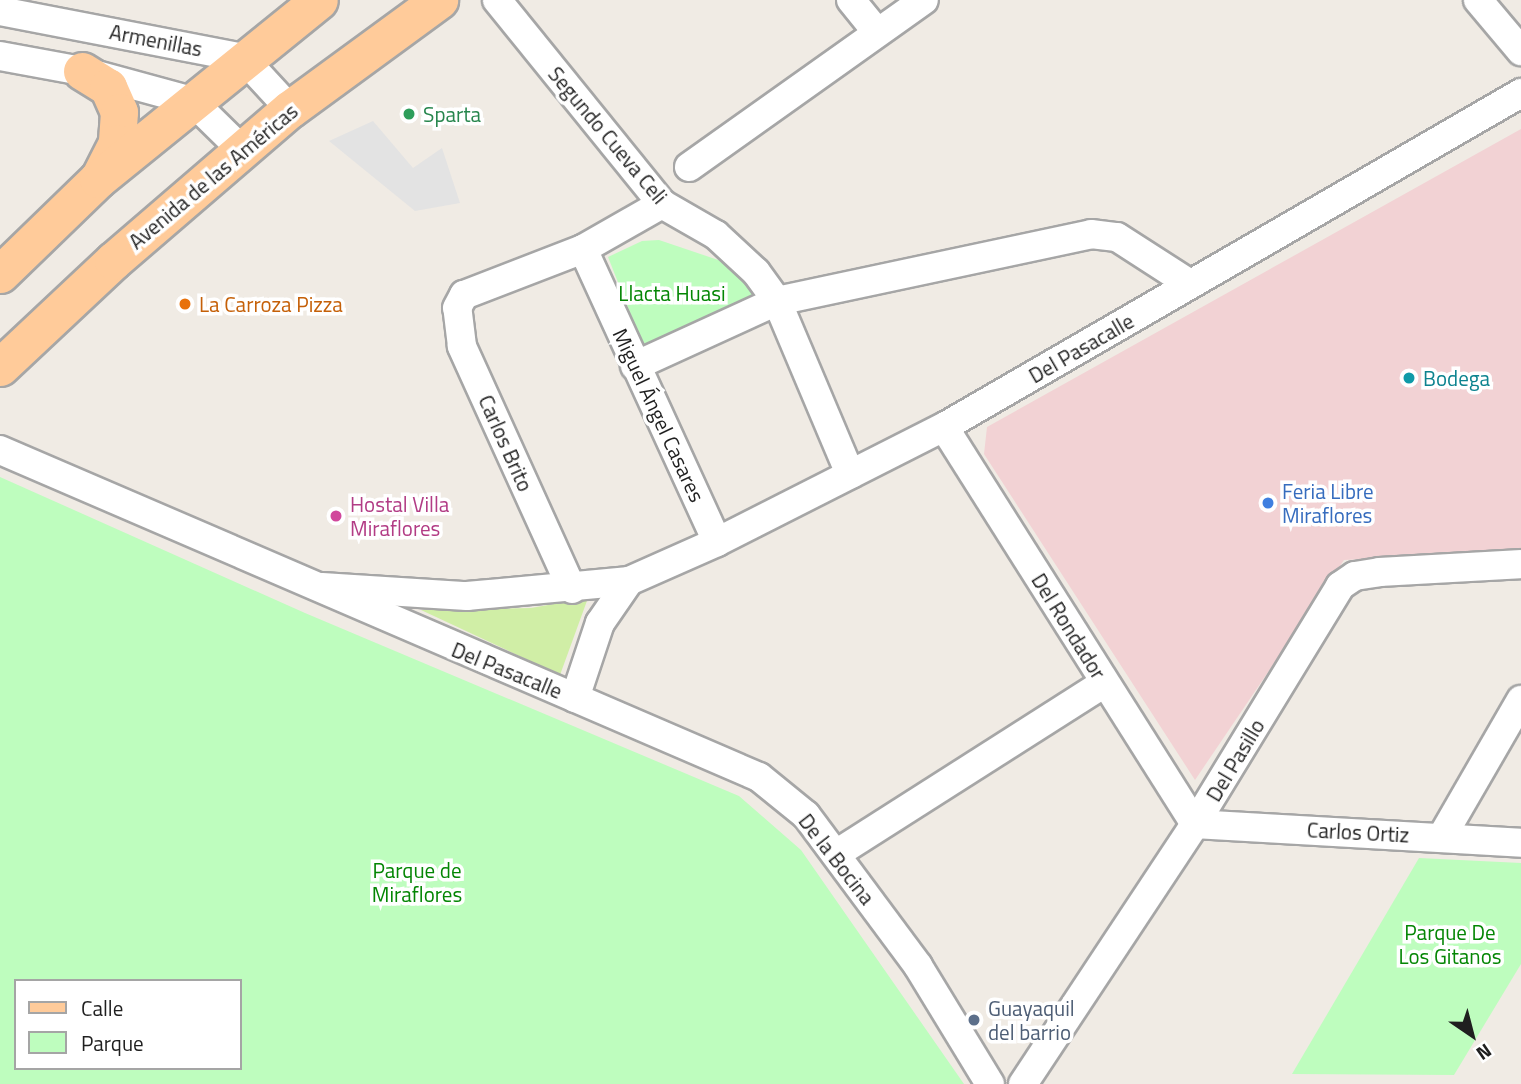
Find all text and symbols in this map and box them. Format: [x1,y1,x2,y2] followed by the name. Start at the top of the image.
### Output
[108,19,204,61] street label: Armenillas
[543,61,673,209] street label: Segundo Cueva Celi
[123,98,303,254] street label: Avenida de las Américas
[423,101,481,127] place label: Sparta
[401,106,417,122] marker: Sparta
[618,280,726,306] park label: Llacta Huasi
[199,291,343,317] place label: La Carroza Pizza
[177,296,193,312] marker: La Carroza Pizza
[1024,308,1138,388] street label: Del Pasacalle
[608,324,710,506] street label: Miguel Ángel Casares
[1423,365,1490,391] place label: Bodega
[1401,370,1417,386] marker: Bodega
[474,391,538,495] street label: Carlos Brito
[1282,478,1374,528] place label: Feria Libre Miraflores
[350,491,449,541] place label: Hostal Villa Miraflores
[1260,495,1276,511] marker: Feria Libre Miraflores
[328,508,344,524] marker: Hostal Villa Miraflores
[1027,569,1111,683] street label: Del Rondador
[448,636,566,704] street label: Del Pasacalle
[1201,714,1269,806] street label: Del Pasillo
[794,809,880,909] street label: De la Bocina
[1306,817,1410,847] street label: Carlos Ortiz
[372,857,462,907] park label: Parque de Miraflores
[1399,919,1501,969] park label: Parque De Los Gitanos
[14,979,242,1070] legend
[81,992,123,1024] text: Calle
[988,995,1075,1045] place label: Guayaquil del barrio
[1437,1000,1507,1070] north arrow
[966,1012,982,1028] marker: Guayaquil del barrio
[81,1027,144,1059] text: Parque
[1471,1037,1498,1068] text: N

